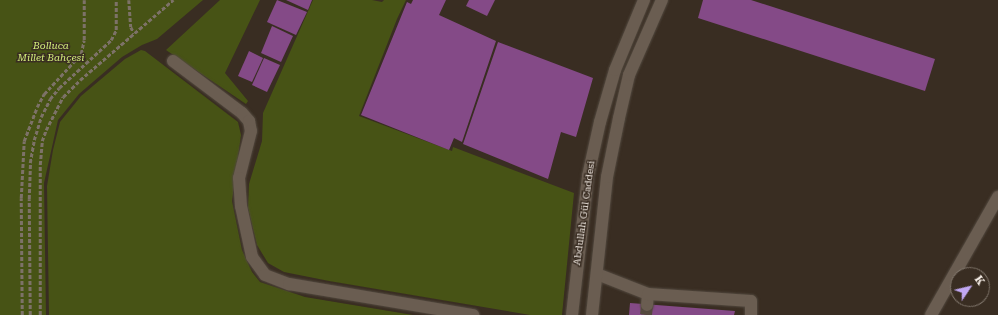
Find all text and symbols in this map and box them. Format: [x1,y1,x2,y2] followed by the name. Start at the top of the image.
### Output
[18,39,84,62] park label: Bolluca Millet Bahçesi
[571,160,597,266] street label: Abdullah Gül Caddesi
[950,267,990,307] north arrow
[972,273,987,288] text: K

